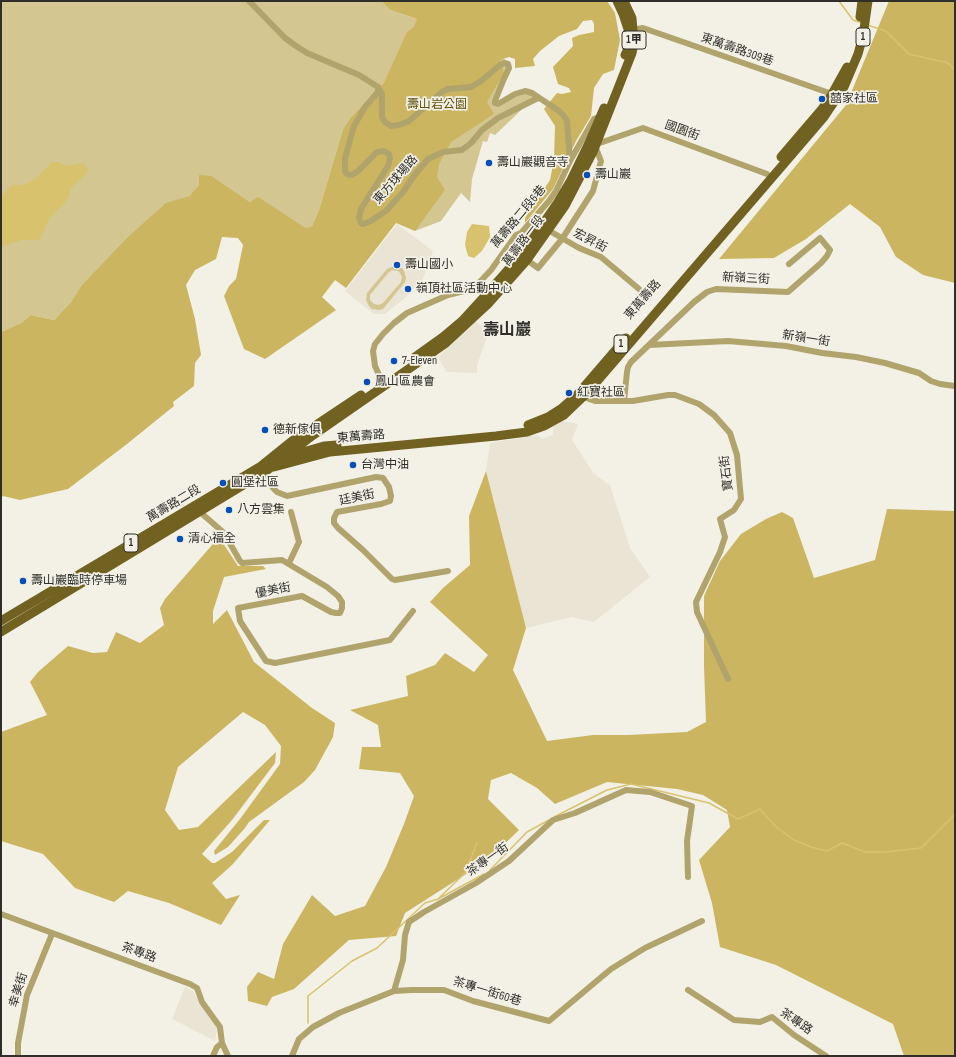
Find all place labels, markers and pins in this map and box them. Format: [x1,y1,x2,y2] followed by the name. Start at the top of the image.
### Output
[830,92,878,106] place label: 囍家社區
[817,94,827,104] marker: 囍家社區
[497,156,569,170] place label: 壽山巖觀音寺
[484,158,494,168] marker: 壽山巖觀音寺
[595,168,631,182] place label: 壽山巖
[582,170,592,180] marker: 壽山巖
[405,258,453,272] place label: 壽山國小
[392,260,402,270] marker: 壽山國小
[416,282,512,296] place label: 嶺頂社區活動中心
[403,284,413,294] marker: 嶺頂社區活動中心
[402,354,437,368] place label: 7-Eleven
[389,356,399,366] marker: 7-Eleven
[375,375,435,389] place label: 鳳山區農會
[362,377,372,387] marker: 鳳山區農會
[577,386,625,400] place label: 紅寶社區
[564,388,574,398] marker: 紅寶社區
[273,423,321,437] place label: 德新傢俱
[260,425,270,435] marker: 德新傢俱
[361,458,409,472] place label: 台灣中油
[348,460,358,470] marker: 台灣中油
[231,476,279,490] place label: 圓堡社區
[218,478,228,488] marker: 圓堡社區
[237,503,285,517] place label: 八方雲集
[224,505,234,515] marker: 八方雲集
[188,532,236,546] place label: 清心福全
[175,534,185,544] marker: 清心福全
[31,574,127,588] place label: 壽山巖臨時停車場
[18,576,28,586] marker: 壽山巖臨時停車場

